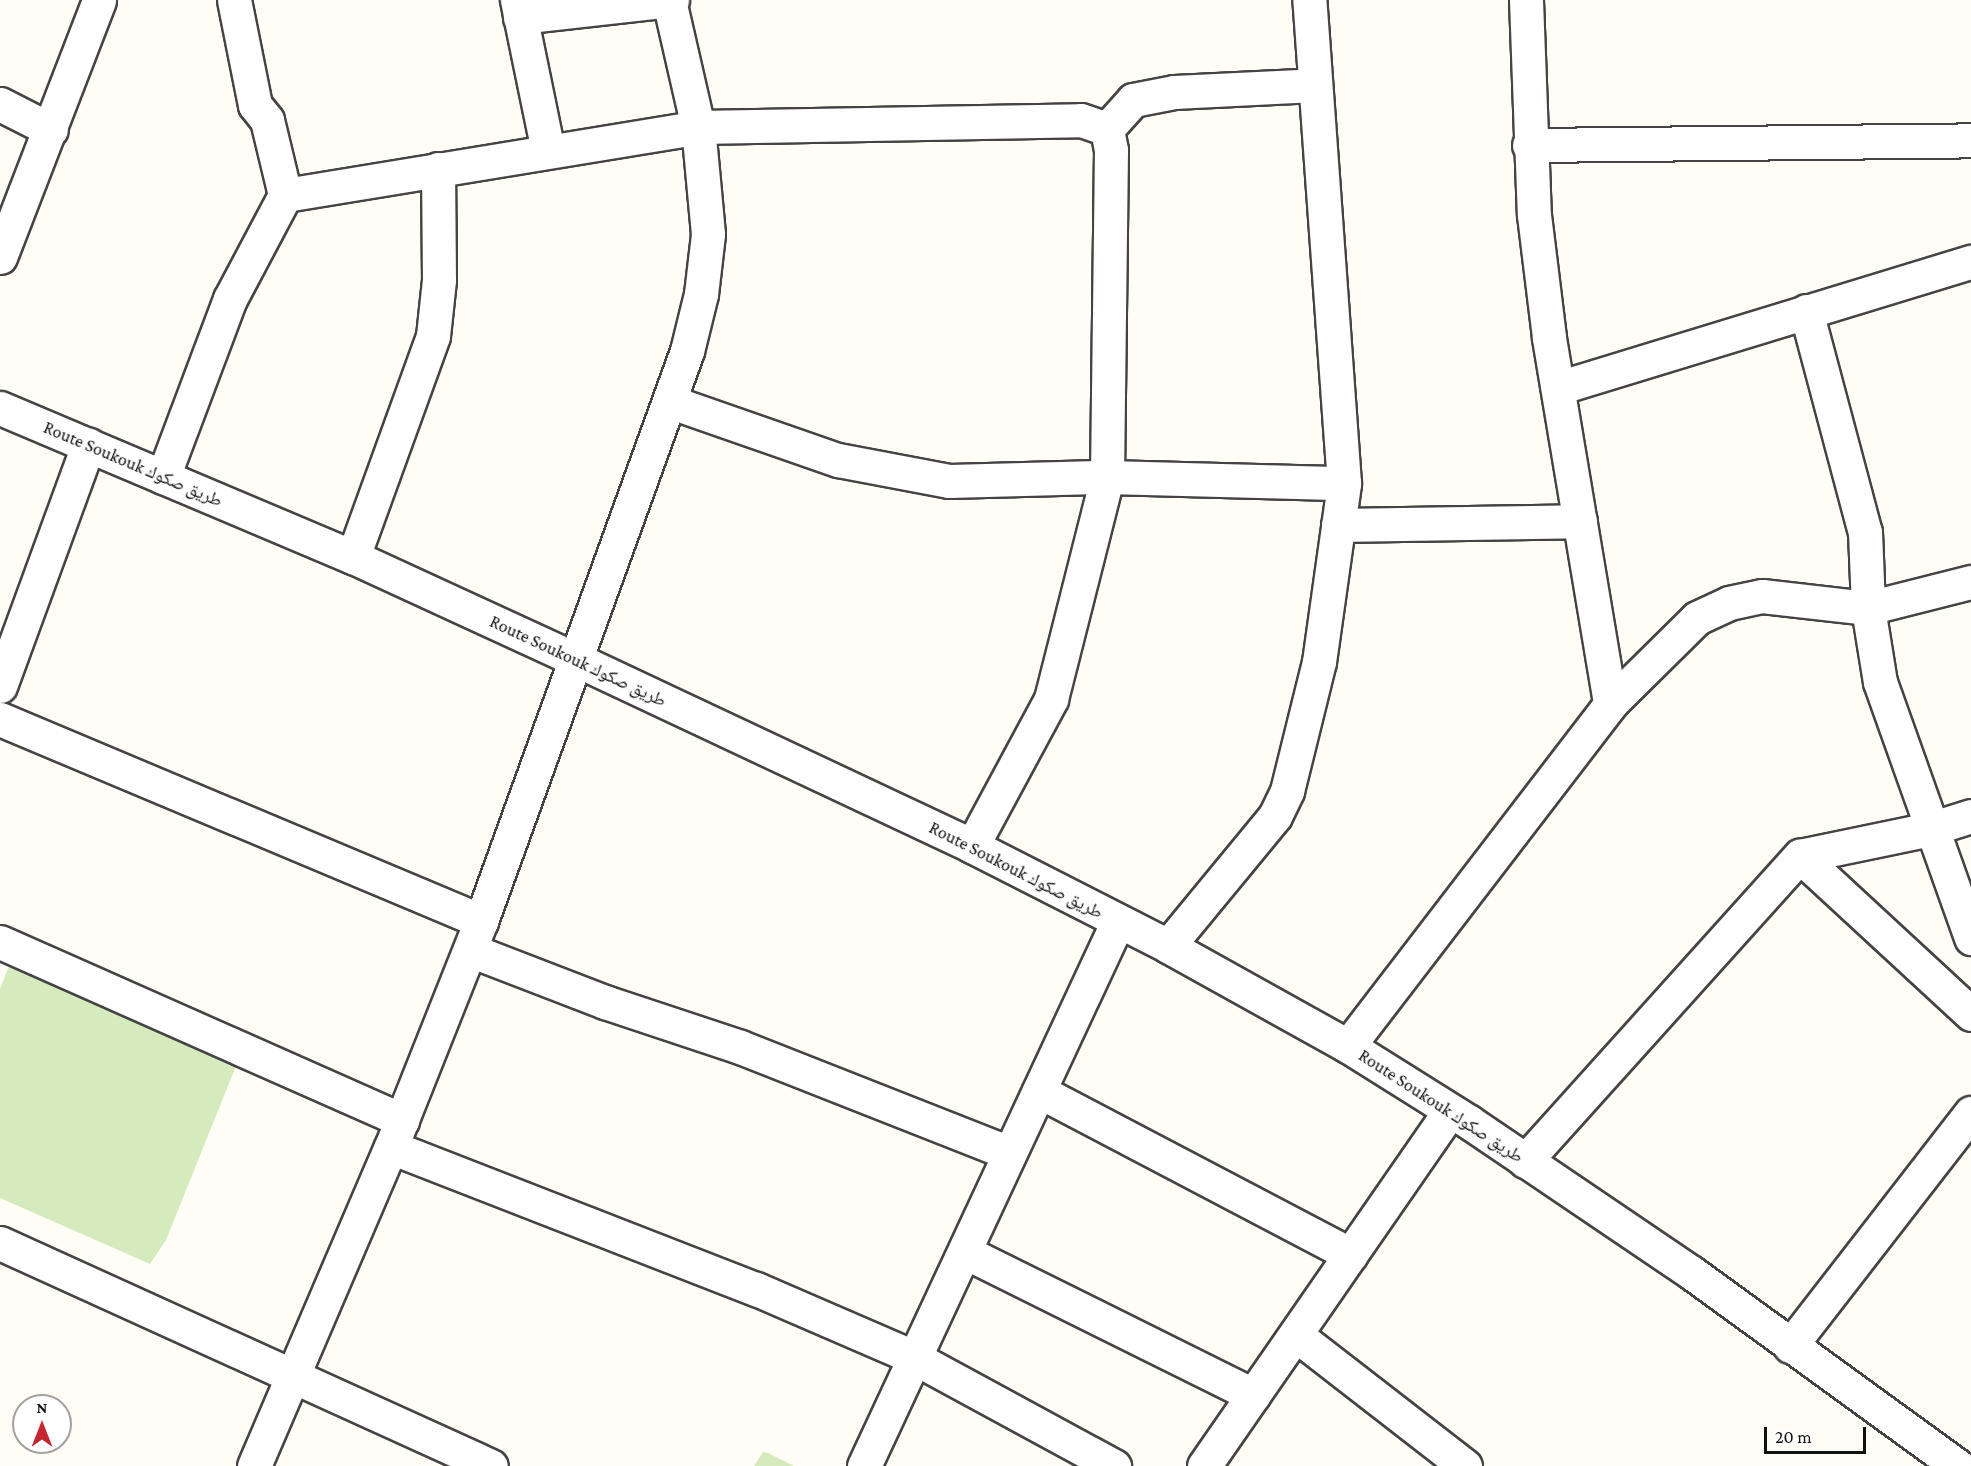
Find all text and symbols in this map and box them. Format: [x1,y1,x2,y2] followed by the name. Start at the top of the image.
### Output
[40,416,226,512] street label: Route Soukouk طريق صكوك
[486,611,670,711] street label: Route Soukouk طريق صكوك
[925,817,1107,923] street label: Route Soukouk طريق صكوك
[1354,1045,1528,1167] street label: Route Soukouk طريق صكوك
[12,1394,72,1454] north arrow
[37,1399,47,1416] text: N
[1767,1415,1869,1453] scale bar
[1775,1427,1812,1447] text: 20 m

